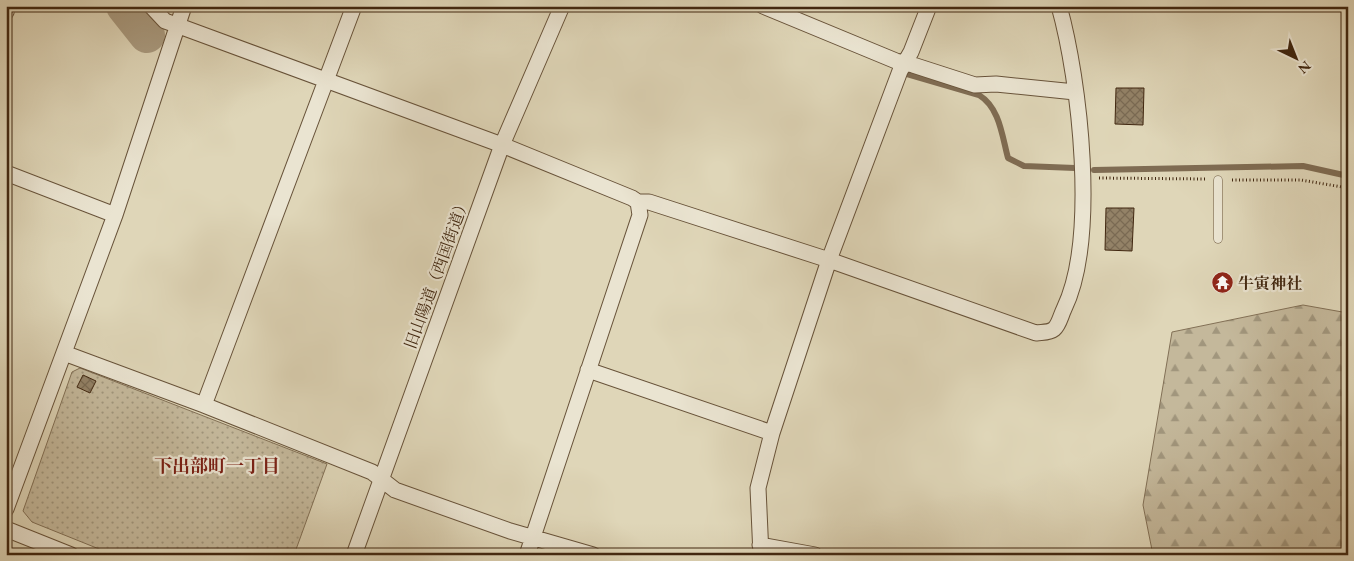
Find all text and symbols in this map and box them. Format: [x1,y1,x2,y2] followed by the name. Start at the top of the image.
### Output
[1272,32,1322,82] north arrow
[1294,57,1315,78] text: N
[400,194,474,352] street label: 旧山陽道（西国街道）
[1210,271,1234,295] temple icon: 牛寅神社
[1238,273,1302,294] place label: 牛寅神社
[154,454,280,477] district label: 下出部町一丁目

